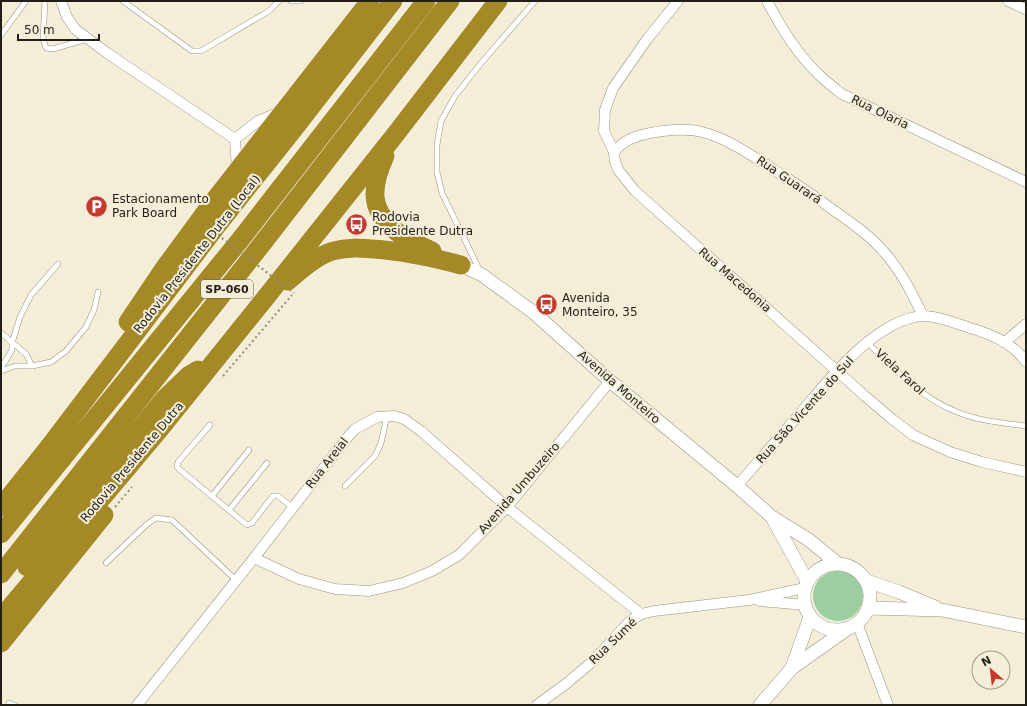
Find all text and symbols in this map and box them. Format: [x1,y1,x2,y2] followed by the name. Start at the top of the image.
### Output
[18,16,99,42] scale bar
[24,23,55,37] text: 50 m
[849,92,911,132] street label: Rua Olaria
[754,153,824,207] street label: Rua Guarará
[131,172,263,336] street label: Rodovia Presidente Dutra (Local)
[112,192,209,220] place label: Estacionamento Park Board
[83,193,109,219] parking icon: Estacionamento Park Board
[372,210,473,238] place label: Rodovia Presidente Dutra
[344,211,370,237] bus stop icon: Rodovia Presidente Dutra
[696,245,774,315] street label: Rua Macedonia
[201,280,253,298] road number: SP-060
[562,291,638,319] place label: Avenida Monteiro, 35
[533,292,559,318] bus stop icon: Avenida Monteiro, 35
[872,346,928,398] street label: Viela Farol
[575,347,663,427] street label: Avenida Monteiro
[753,354,857,466] street label: Rua São Vicente do Sul
[78,399,186,525] street label: Rodovia Presidente Dutra
[303,435,351,491] street label: Rua Areial
[476,439,562,537] street label: Avenida Umbuzeiro
[586,615,640,667] street label: Rua Sumé
[971,650,1011,690] north arrow
[979,654,994,670] text: N

